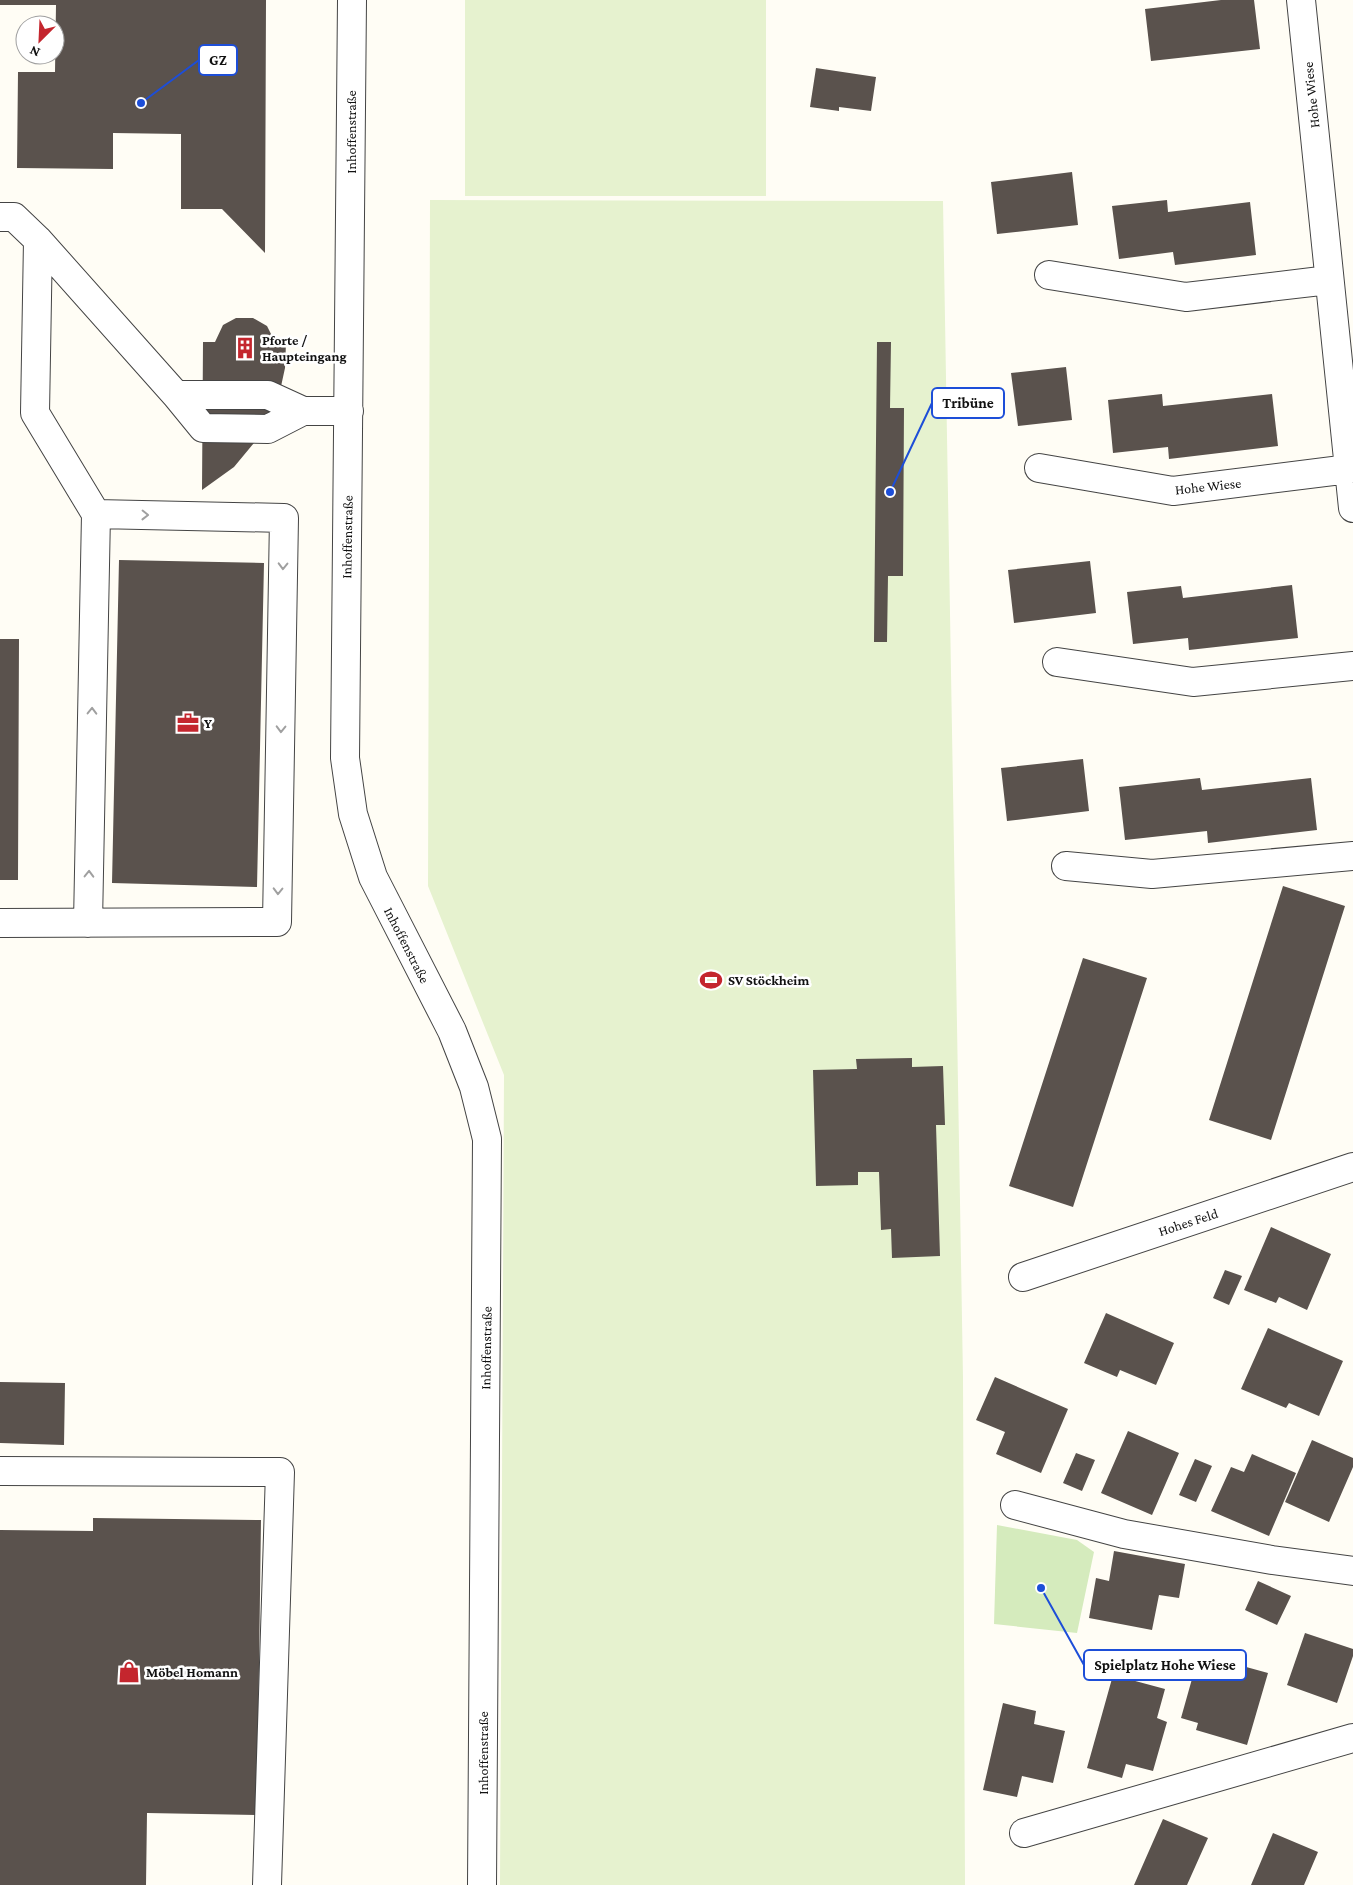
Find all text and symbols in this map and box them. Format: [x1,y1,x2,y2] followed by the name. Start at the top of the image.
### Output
[15,15,65,65] north arrow
[27,42,42,61] text: N
[199,45,237,75] callout: GZ
[209,52,227,68] text: GZ
[1300,61,1322,129] street label: Hohe Wiese
[343,90,359,174] street label: Inhoffenstraße
[262,332,347,364] place label: Pforte / Haupteingang
[232,335,258,361] building icon: Pforte / Haupteingang
[932,388,1004,418] callout: Tribüne
[942,395,994,411] text: Tribüne
[1174,475,1242,497] street label: Hohe Wiese
[338,495,356,579] street label: Inhoffenstraße
[141,510,149,520] one-way arrow
[278,563,288,571] one-way arrow
[87,707,97,715] one-way arrow
[175,710,201,736] office icon: Y
[204,715,212,731] place label: Y
[275,725,286,733] one-way arrow
[84,870,94,878] one-way arrow
[273,888,283,896] one-way arrow
[381,904,433,986] street label: Inhoffenstraße
[698,967,724,993] sports icon: SV Stöckheim
[728,972,809,988] place label: SV Stöckheim
[1156,1205,1220,1239] street label: Hohes Feld
[477,1306,495,1390] street label: Inhoffenstraße
[1084,1650,1246,1680] callout: Spielplatz Hohe Wiese
[1094,1657,1236,1673] text: Spielplatz Hohe Wiese
[116,1659,142,1685] shop icon: Möbel Homann
[146,1664,238,1680] place label: Möbel Homann
[475,1711,491,1795] street label: Inhoffenstraße

